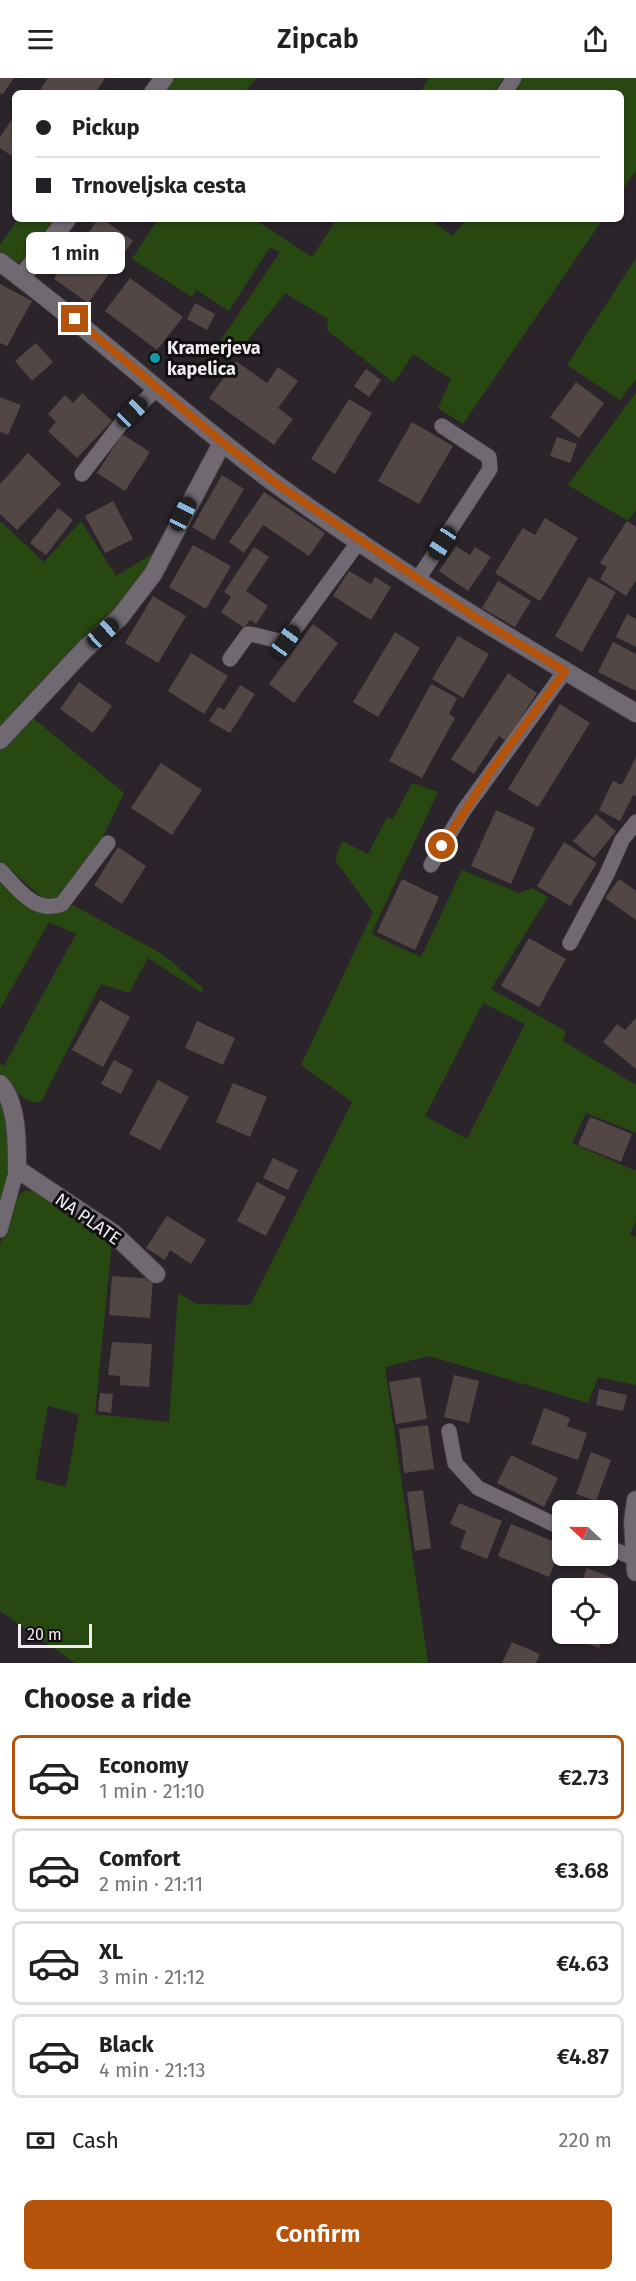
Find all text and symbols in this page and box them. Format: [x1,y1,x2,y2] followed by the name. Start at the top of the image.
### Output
[24,23,57,56] icon: menu
[277,23,359,55] text: Zipcab
[579,23,612,56] icon: share
[72,114,140,141] text: Pickup
[72,172,246,199] text: Trnoveljska cesta
[26,232,124,274] callout: 1 min
[51,241,100,265] text: 1 min
[61,305,88,332] route end
[167,337,261,380] place label: Kramerjeva kapelica
[148,351,162,365] marker: Kramerjeva kapelica
[113,393,151,431] car
[167,494,199,534] car
[425,523,459,563] car
[84,614,122,652] car
[268,621,304,661] car
[428,832,455,859] route start
[51,1188,125,1250] street label: NA PLATE
[552,1500,618,1566] north arrow
[552,1500,618,1644] map controls
[552,1578,618,1644] button: locate
[18,1621,92,1648] scale bar
[27,1625,62,1644] text: 20 m
[24,1683,191,1715] text: Choose a ride
[27,1750,81,1804] icon: car
[99,1752,188,1779] text: Economy
[558,1764,609,1791] text: €2.73
[99,1779,205,1803] text: 1 min · 21:10
[27,1843,81,1897] icon: car
[99,1845,180,1872] text: Comfort
[555,1857,609,1884] text: €3.68
[99,1872,203,1896] text: 2 min · 21:11
[27,1936,81,1990] icon: car
[99,1938,123,1965] text: XL
[556,1950,609,1977] text: €4.63
[99,1965,205,1989] text: 3 min · 21:12
[27,2029,81,2083] icon: car
[99,2031,154,2058] text: Black
[557,2043,609,2070] text: €4.87
[99,2058,206,2082] text: 4 min · 21:13
[24,2124,57,2157] icon: cash
[72,2127,119,2154] text: Cash
[559,2128,612,2152] text: 220 m
[24,2200,612,2269] button: Confirm

